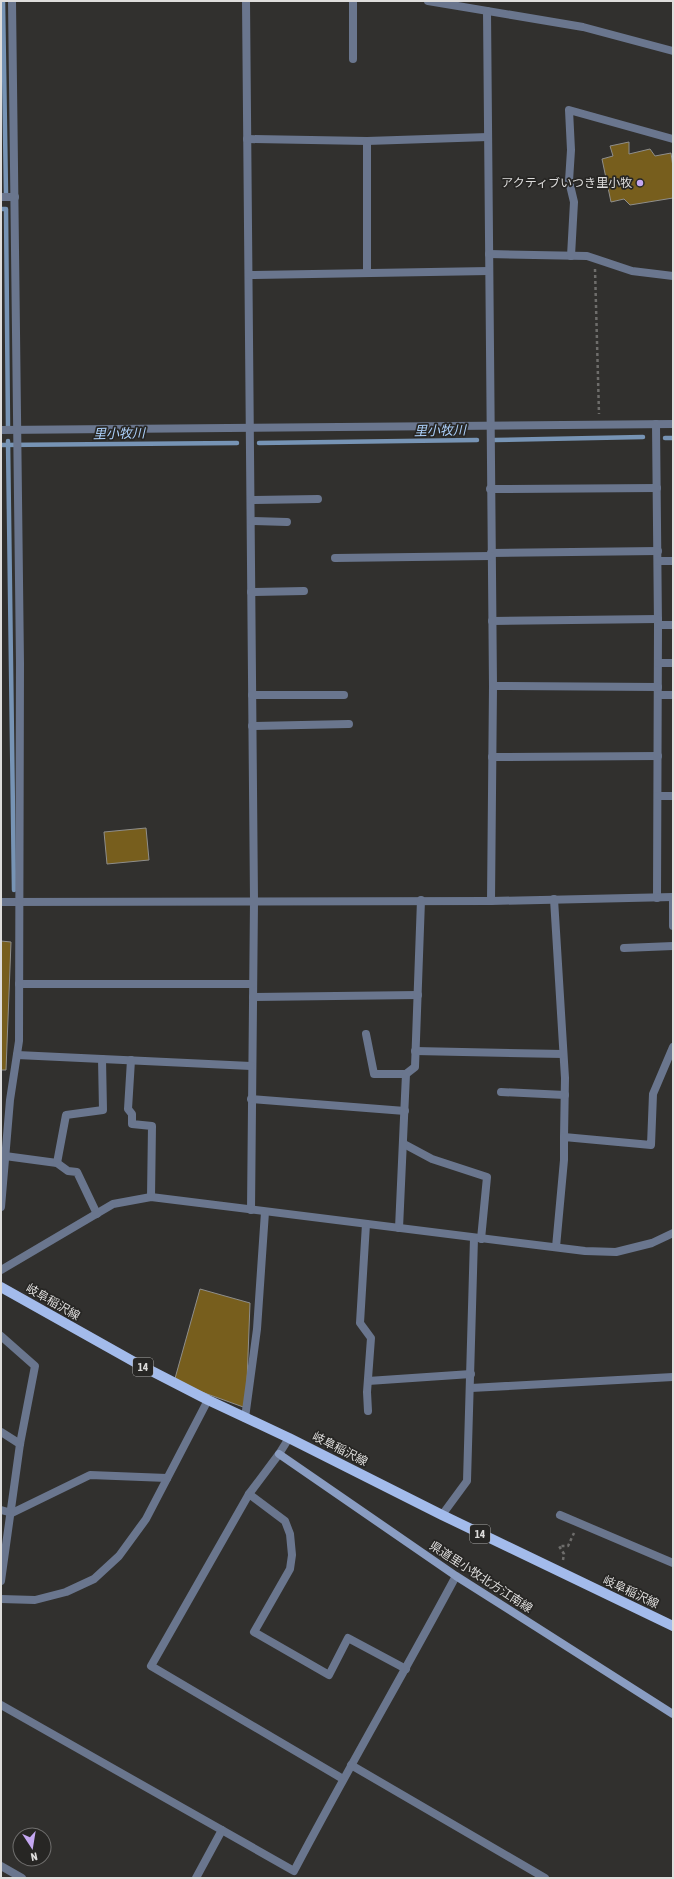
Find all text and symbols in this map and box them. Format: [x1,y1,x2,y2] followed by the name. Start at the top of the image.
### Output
[501,176,632,190] place label: アクティブいつき里小牧
[635,178,645,188] marker: アクティブいつき里小牧
[414,423,468,438] water label: 里小牧川
[93,426,147,441] water label: 里小牧川
[24,1281,82,1323] street label: 岐阜稲沢線
[133,1358,153,1376] road number: 14
[310,1429,370,1469] street label: 岐阜稲沢線
[470,1525,490,1543] road number: 14
[427,1538,535,1616] street label: 県道里小牧北方江南線
[601,1573,661,1611] street label: 岐阜稲沢線
[12,1827,52,1867] north arrow
[30,1850,39,1863] text: N

